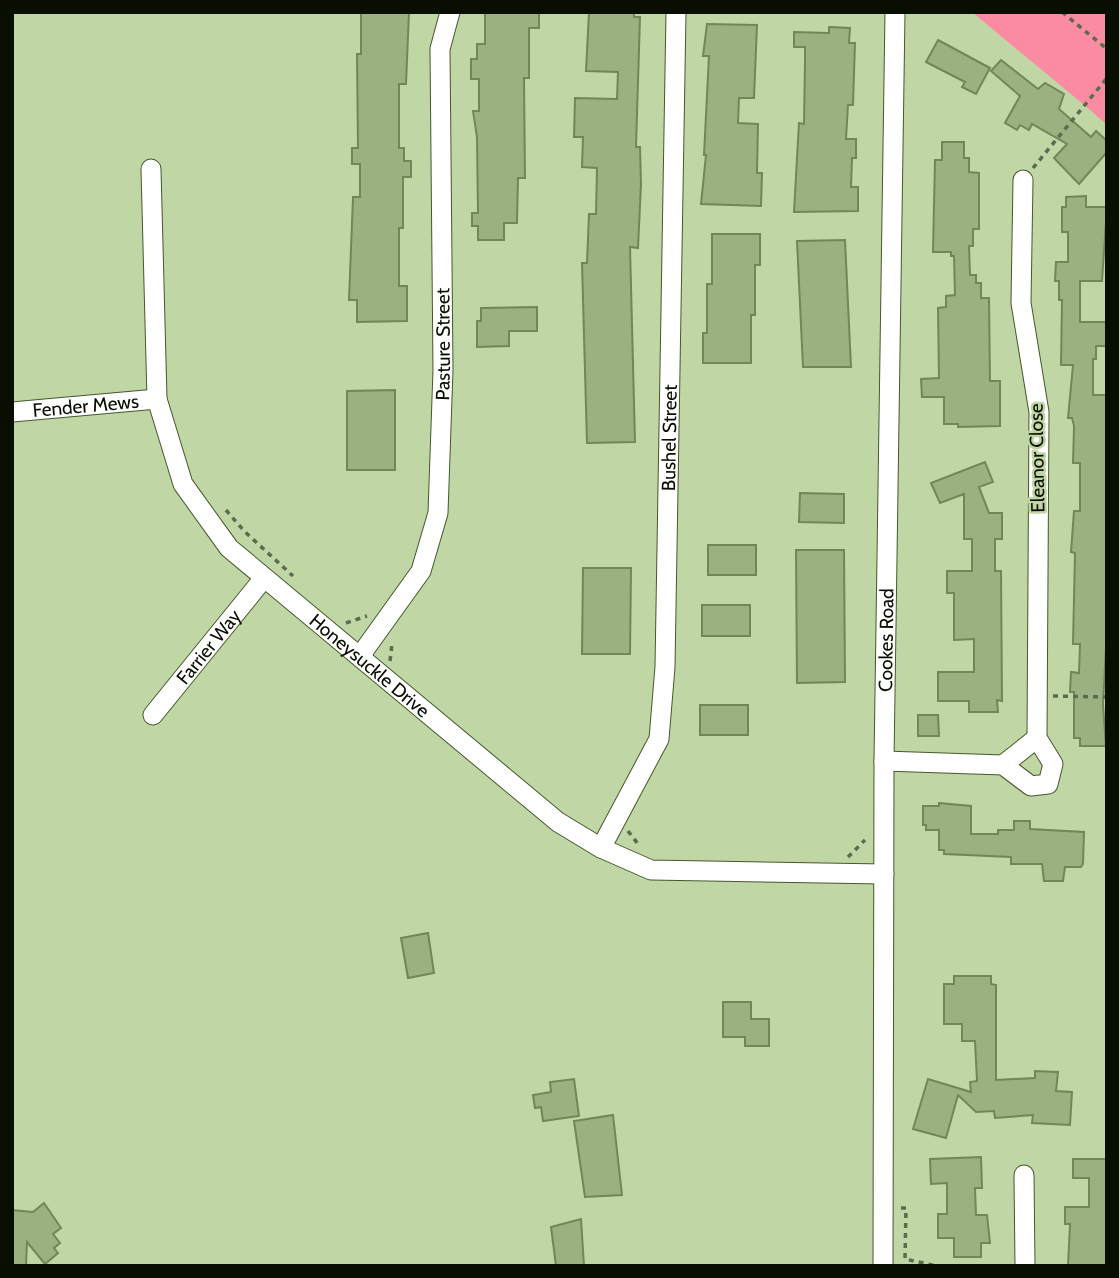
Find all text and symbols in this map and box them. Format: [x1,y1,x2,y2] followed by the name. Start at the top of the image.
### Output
[430,287,455,401] street label: Pasture Street
[656,384,681,491] street label: Bushel Street
[32,389,140,422] street label: Fender Mews
[1025,403,1049,513] street label: Eleanor Close
[874,588,898,692] street label: Cookes Road
[171,604,246,689] street label: Farrier Way
[305,609,435,722] street label: Honeysuckle Drive

